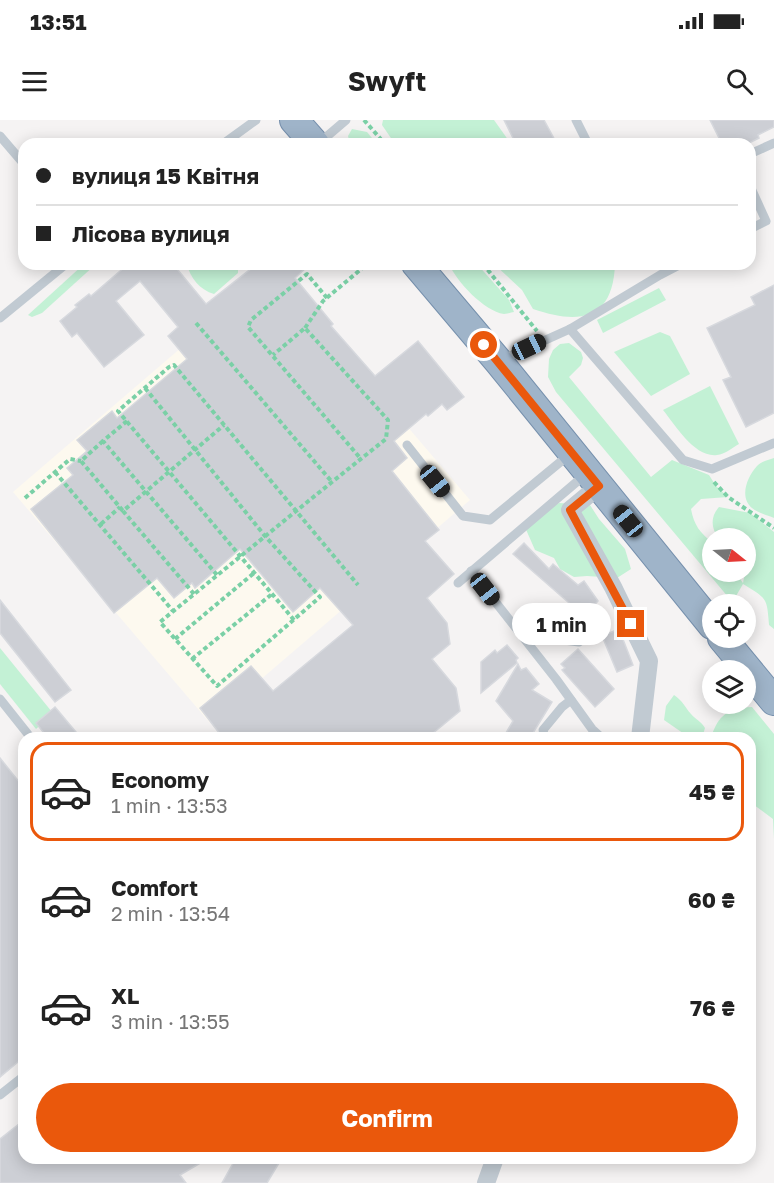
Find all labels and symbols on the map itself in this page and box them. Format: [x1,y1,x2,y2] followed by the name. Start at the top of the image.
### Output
[470,331,497,358] route start
[509,331,549,363] car
[417,461,453,501] car
[610,501,646,541] car
[702,528,756,582] north arrow
[467,569,503,609] car
[511,603,610,645] callout: 1 min
[617,610,644,637] route end

